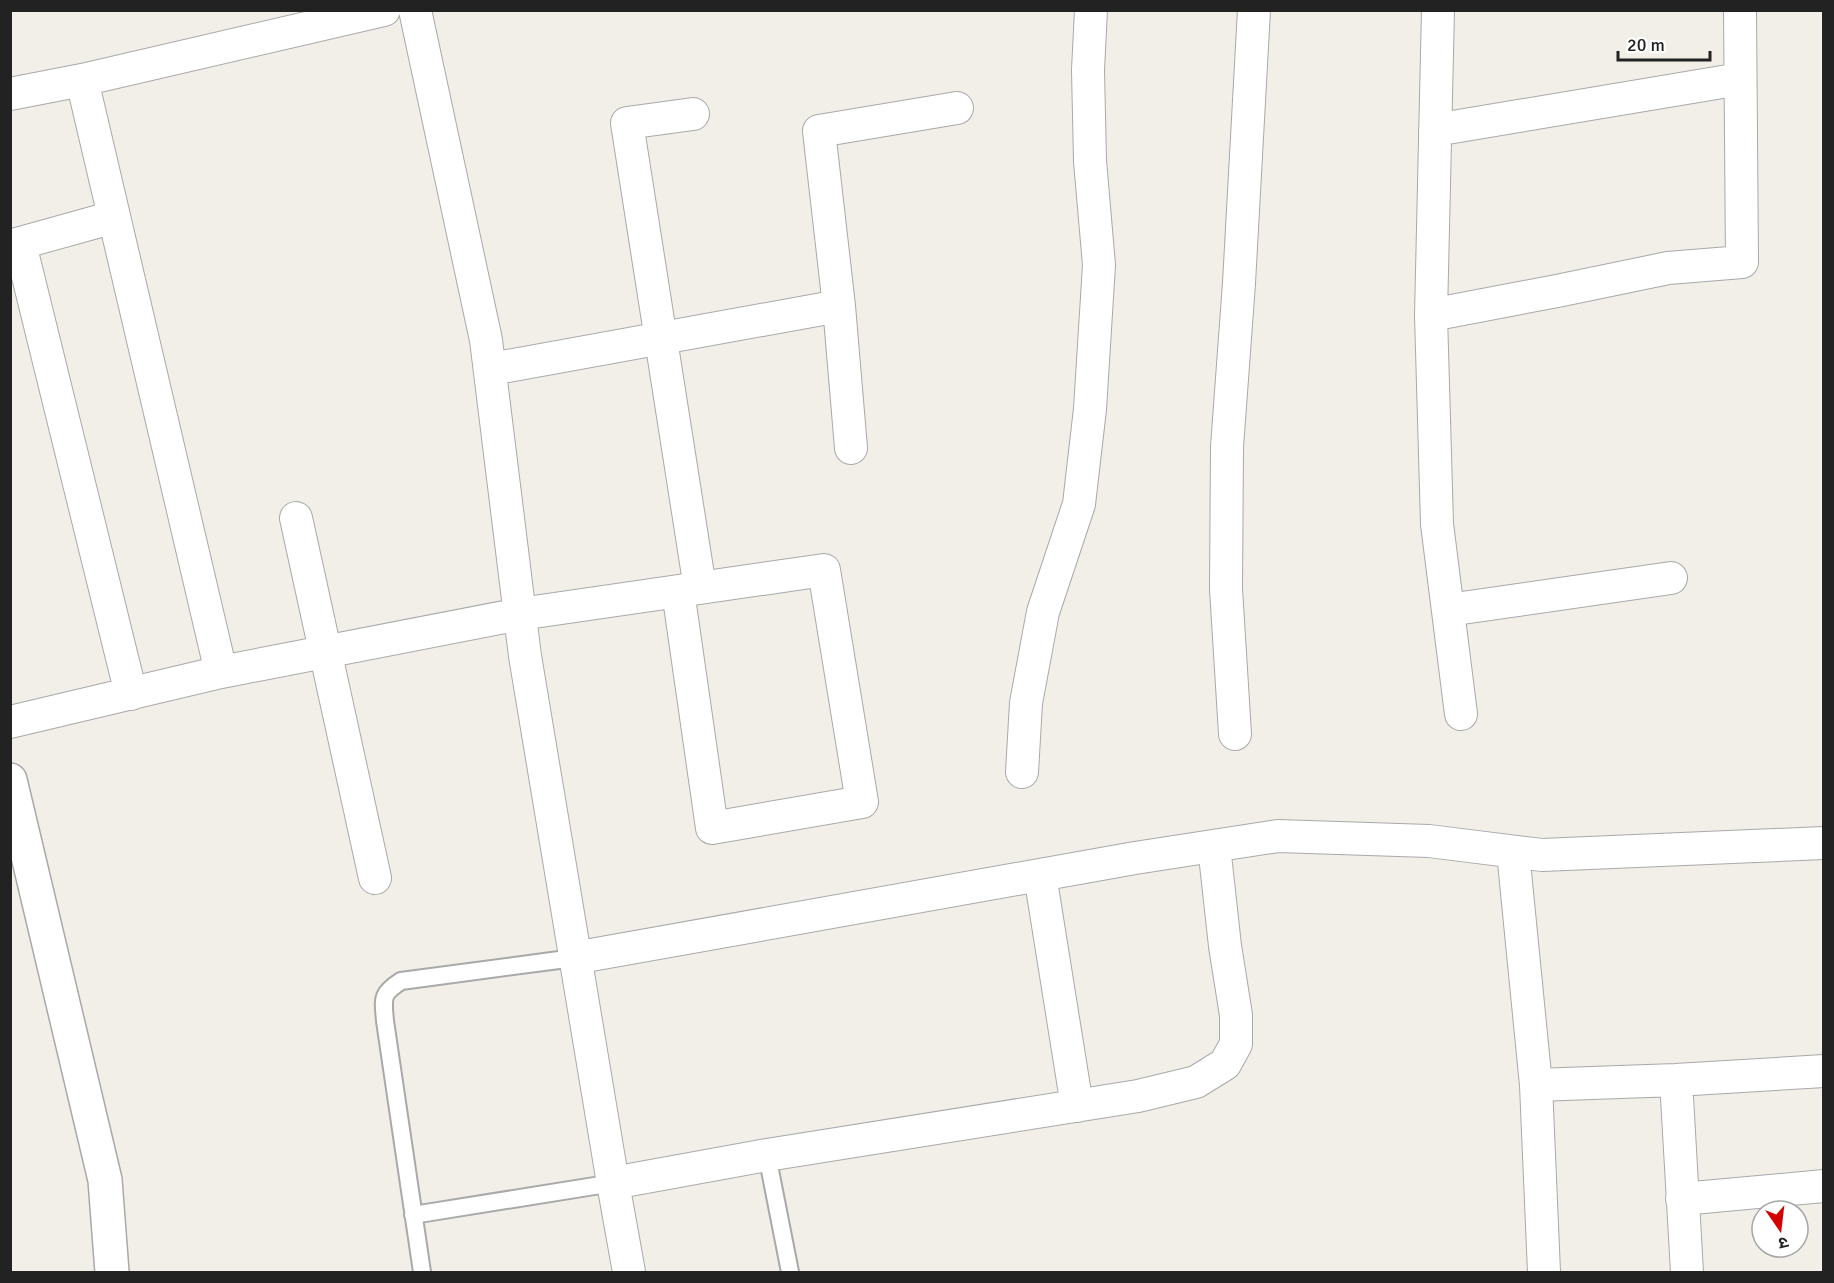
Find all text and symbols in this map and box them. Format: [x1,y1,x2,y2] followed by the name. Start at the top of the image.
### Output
[1618,24,1710,62] scale bar
[1627,34,1665,56] text: 20 m
[1750,1199,1810,1259] north arrow
[1776,1232,1790,1254] text: उ

